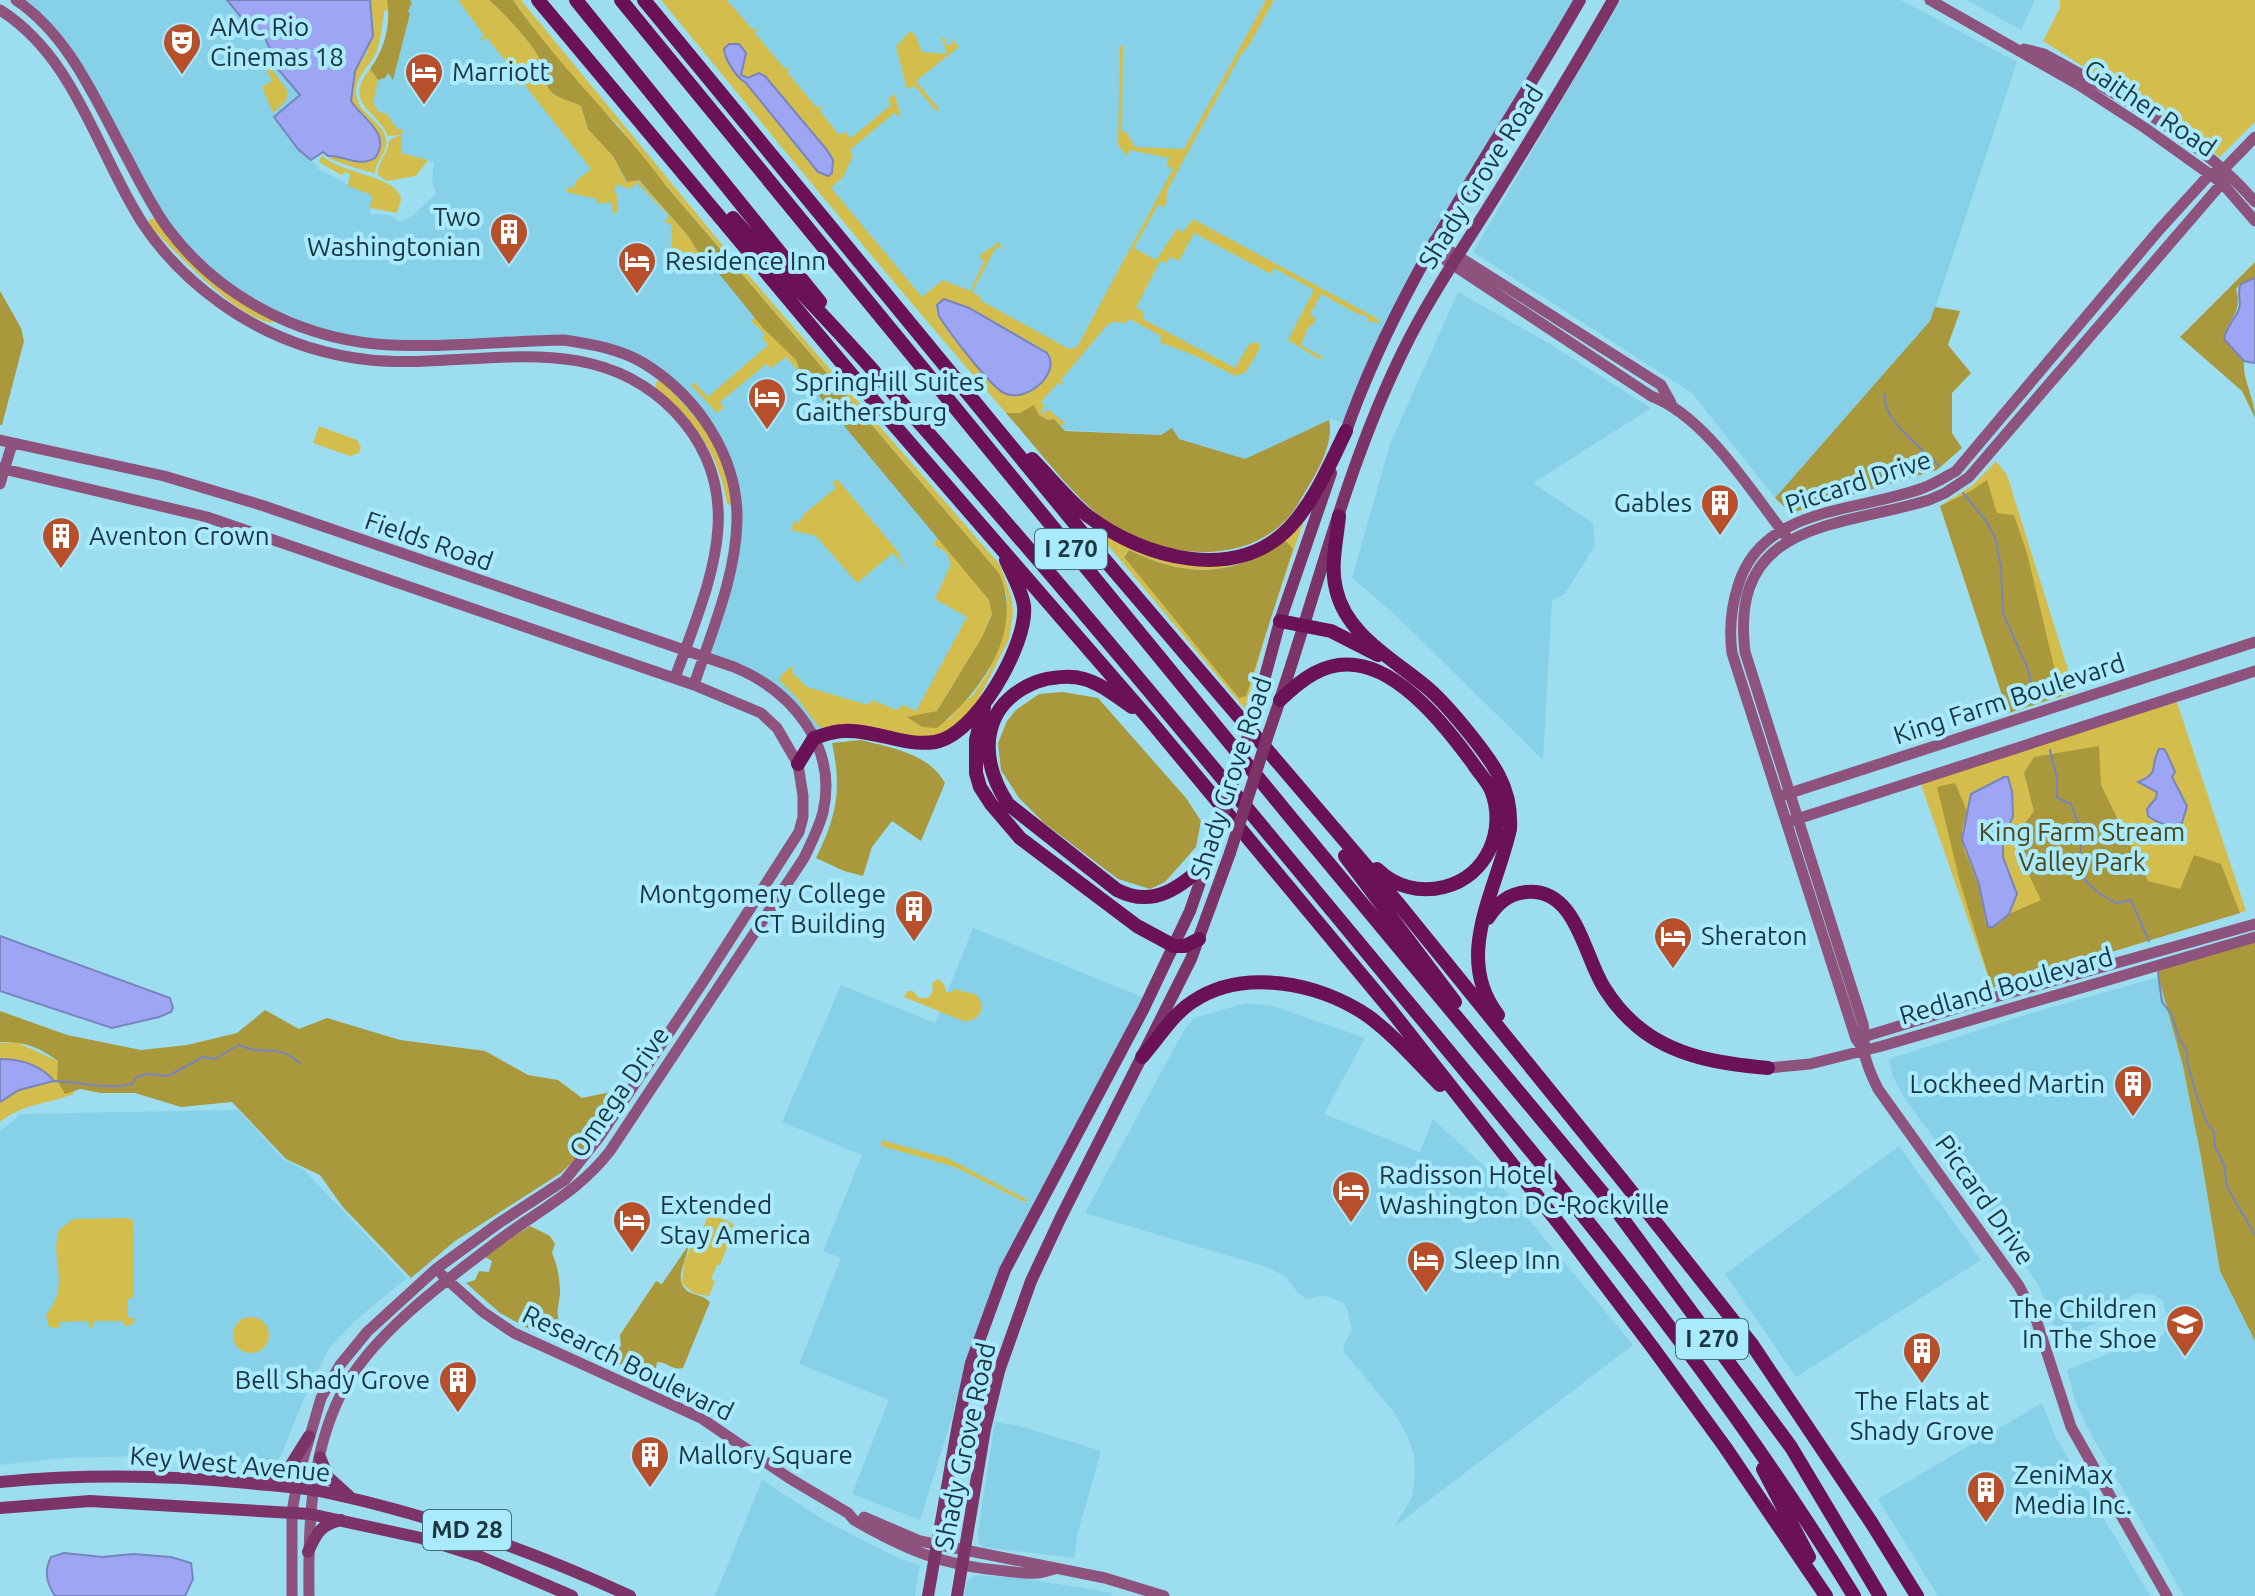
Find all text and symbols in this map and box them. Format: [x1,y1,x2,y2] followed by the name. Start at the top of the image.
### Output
[210,12,344,71] place label: AMC Rio Cinemas 18
[161,21,203,76] theatre icon: AMC Rio Cinemas 18
[403,51,445,106] hotel icon: Marriott
[2079,53,2221,162] street label: Gaither Road
[452,57,550,86] place label: Marriott
[1412,80,1549,274] street label: Shady Grove Road
[307,202,481,261] place label: Two Washingtonian
[488,211,530,266] building icon: Two Washingtonian
[616,240,658,295] hotel icon: Residence Inn
[665,246,826,275] place label: Residence Inn
[795,367,984,426] place label: SpringHill Suites Gaithersburg
[746,376,788,431] hotel icon: SpringHill Suites Gaithersburg
[1781,444,1934,519] street label: Piccard Drive
[1699,482,1741,537] building icon: Gables
[1614,488,1692,517] place label: Gables
[361,505,497,576] street label: Fields Road
[40,515,82,570] building icon: Aventon Crown
[89,521,270,550] place label: Aventon Crown
[1035,529,1107,569] road number: I 270
[1890,647,2128,750] street label: King Farm Boulevard
[1184,673,1277,882] street label: Shady Grove Road
[1979,817,2185,876] park label: King Farm Stream Valley Park
[639,879,886,938] place label: Montgomery College CT Building
[893,888,935,943] building icon: Montgomery College CT Building
[1652,915,1694,970] hotel icon: Sheraton
[1701,921,1807,950] place label: Sheraton
[1896,941,2116,1030] street label: Redland Boulevard
[563,1021,674,1163] street label: Omega Drive
[2112,1063,2154,1118] building icon: Lockheed Martin
[1909,1069,2105,1098] place label: Lockheed Martin
[1930,1129,2041,1270] street label: Piccard Drive
[1379,1160,1669,1219] place label: Radisson Hotel Washington DC-Rockville
[1330,1169,1372,1224] hotel icon: Radisson Hotel Washington DC-Rockville
[660,1190,811,1249] place label: Extended Stay America
[611,1199,653,1254] hotel icon: Extended Stay America
[1405,1239,1447,1294] hotel icon: Sleep Inn
[1454,1245,1561,1274] place label: Sleep Inn
[2009,1294,2157,1353] place label: The Children In The Shoe
[518,1299,738,1426] street label: Research Boulevard
[2164,1303,2206,1358] school or university icon: The Children In The Shoe
[1676,1319,1748,1359] road number: I 270
[1901,1330,1943,1385] building icon: The Flats at Shady Grove
[928,1340,1001,1552] street label: Shady Grove Road
[437,1359,479,1414] building icon: Bell Shady Grove
[235,1365,430,1394] place label: Bell Shady Grove
[1850,1386,1994,1445] place label: The Flats at Shady Grove
[629,1434,671,1489] building icon: Mallory Square
[128,1440,332,1487] street label: Key West Avenue
[678,1440,853,1469] place label: Mallory Square
[2014,1460,2132,1519] place label: ZeniMax Media Inc.
[1965,1469,2007,1524] building icon: ZeniMax Media Inc.
[423,1510,511,1550] road number: MD 28

